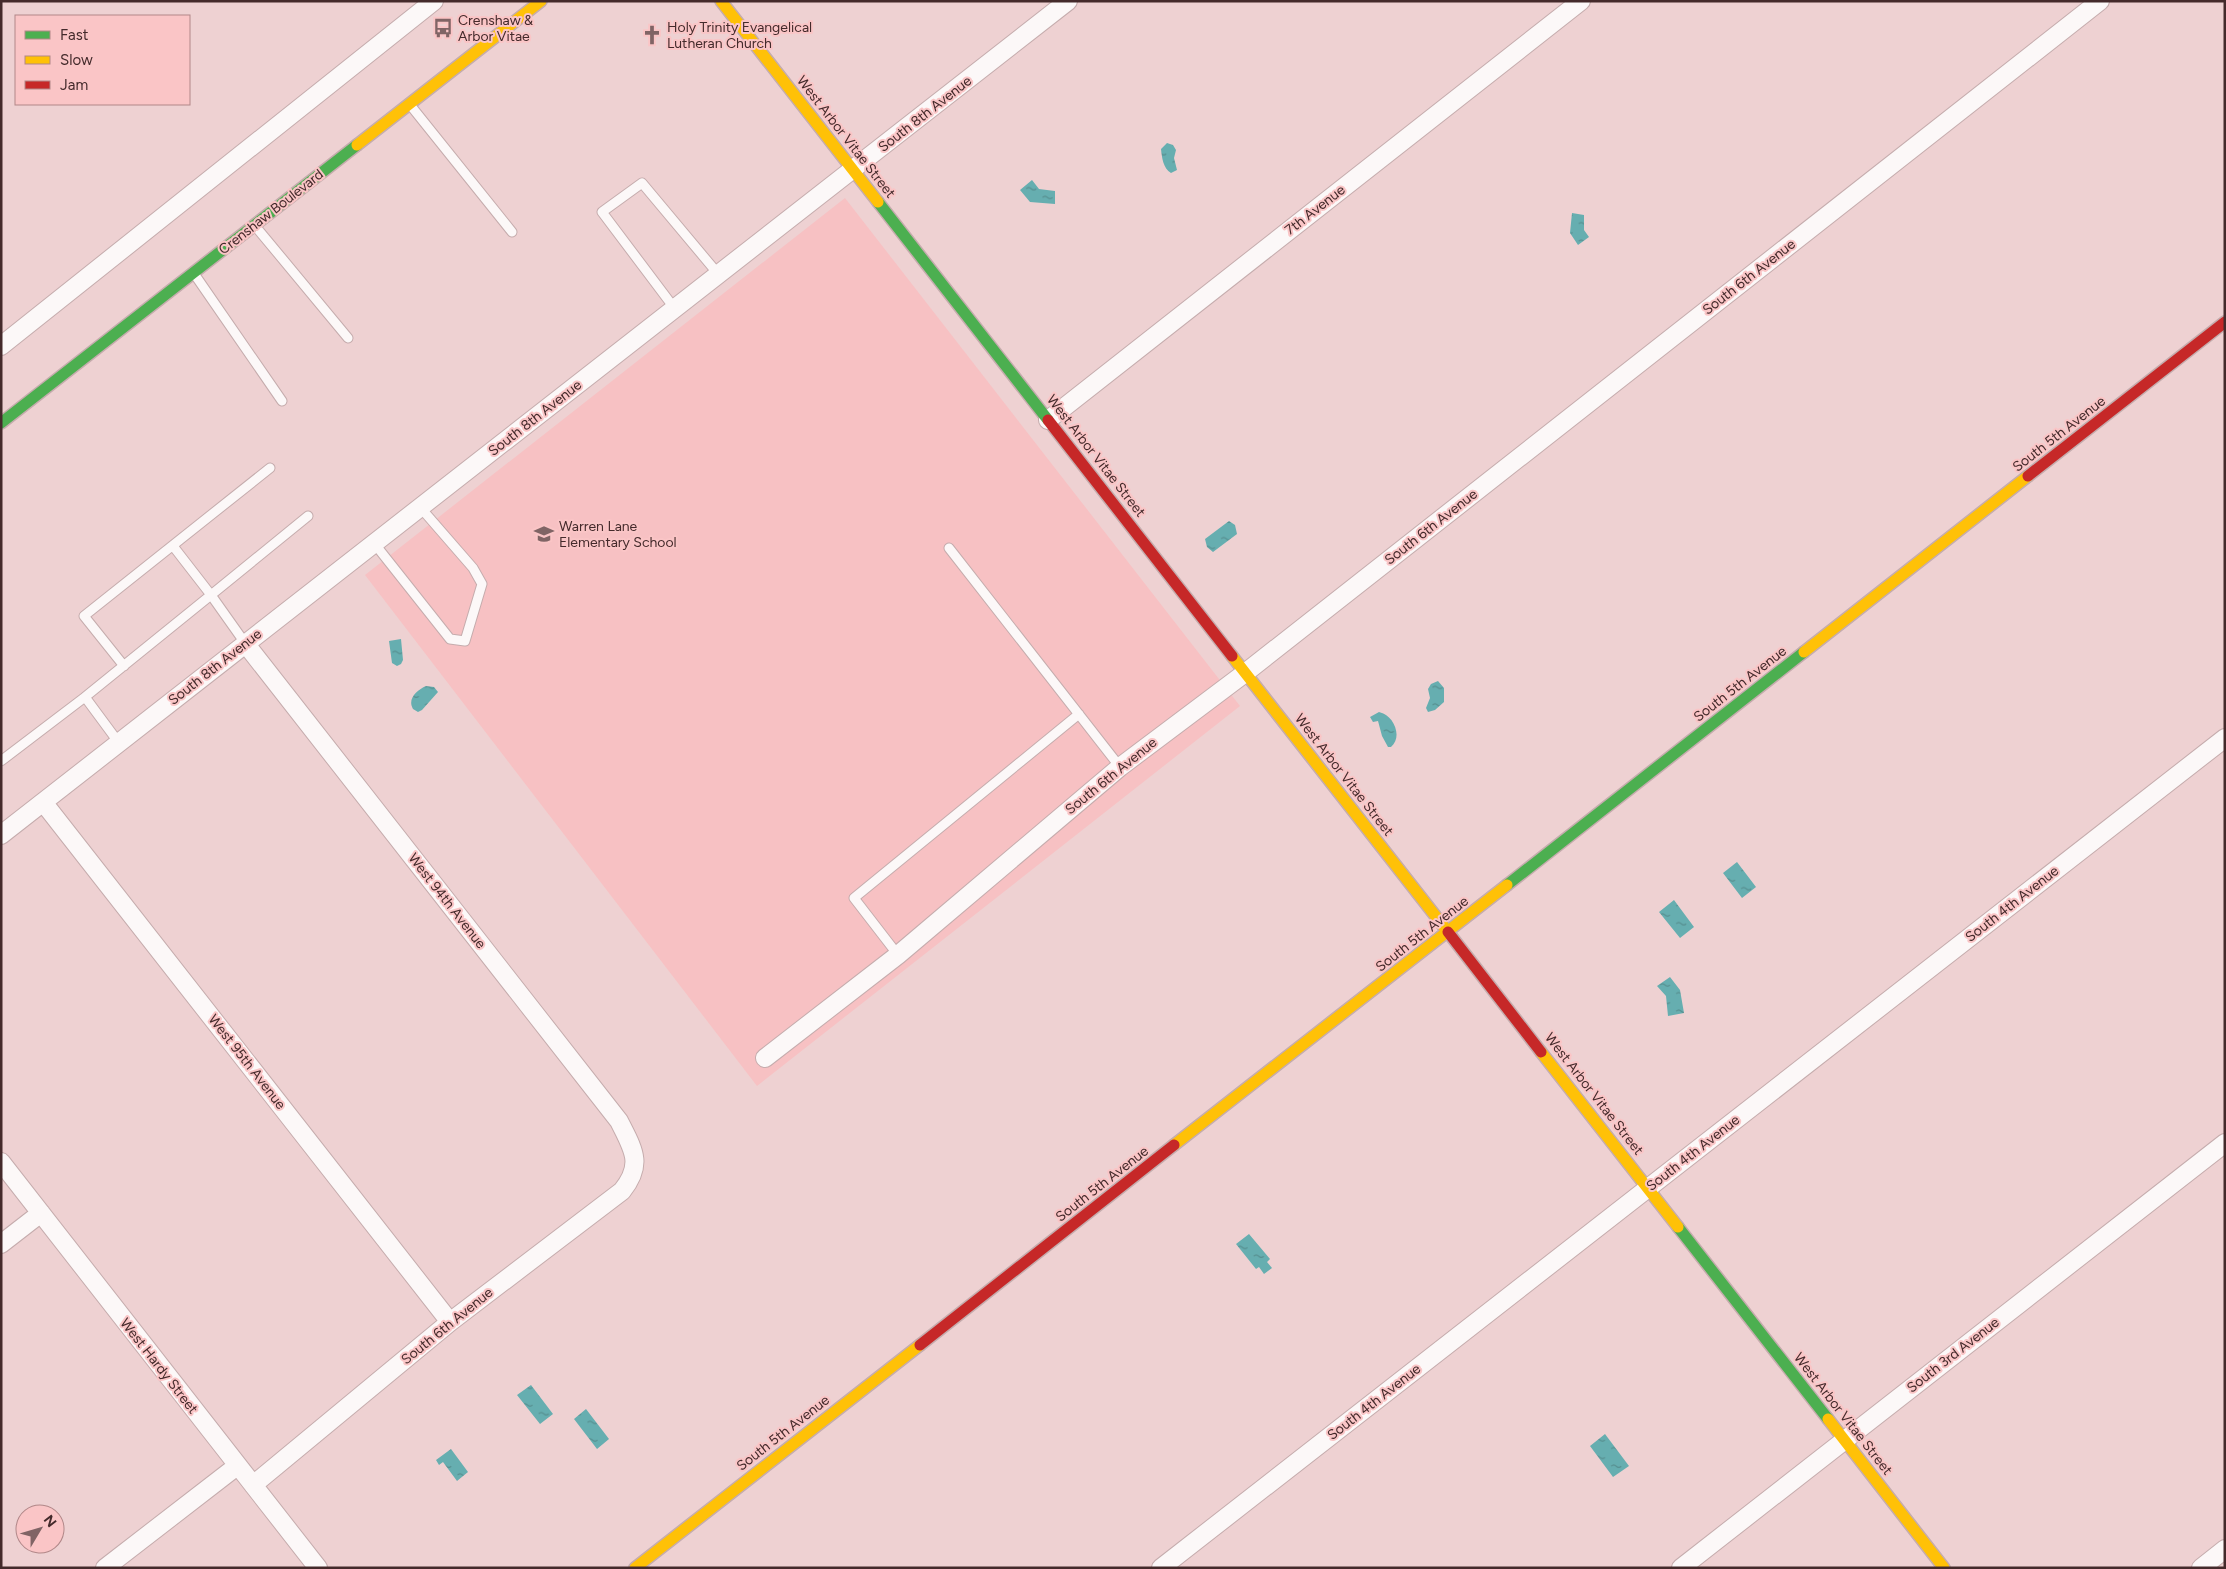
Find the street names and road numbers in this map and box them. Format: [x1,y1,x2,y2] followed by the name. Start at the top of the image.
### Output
[875,72,975,156] street label: South 8th Avenue
[793,73,899,201] street label: West Arbor Vitae Street
[215,166,327,258] street label: Crenshaw Boulevard
[1282,181,1349,239] street label: 7th Avenue
[1699,235,1799,318] street label: South 6th Avenue
[485,376,585,460] street label: South 8th Avenue
[1043,392,1149,520] street label: West Arbor Vitae Street
[2009,392,2109,475] street label: South 5th Avenue
[1381,485,1481,568] street label: South 6th Avenue
[165,625,265,709] street label: South 8th Avenue
[1690,642,1790,725] street label: South 5th Avenue
[1291,711,1397,839] street label: West Arbor Vitae Street
[1062,734,1161,818] street label: South 6th Avenue
[404,850,490,952] street label: West 94th Avenue
[1962,862,2062,946] street label: South 4th Avenue
[1372,892,1472,975] street label: South 5th Avenue
[205,1011,290,1113] street label: West 95th Avenue
[1541,1030,1647,1158] street label: West Arbor Vitae Street
[1643,1111,1743,1195] street label: South 4th Avenue
[1052,1142,1152,1225] street label: South 5th Avenue
[398,1284,497,1368] street label: South 6th Avenue
[1903,1313,2003,1396] street label: South 3rd Avenue
[116,1315,202,1417] street label: West Hardy Street
[1790,1350,1896,1478] street label: West Arbor Vitae Street
[1324,1360,1424,1444] street label: South 4th Avenue
[733,1391,833,1474] street label: South 5th Avenue

